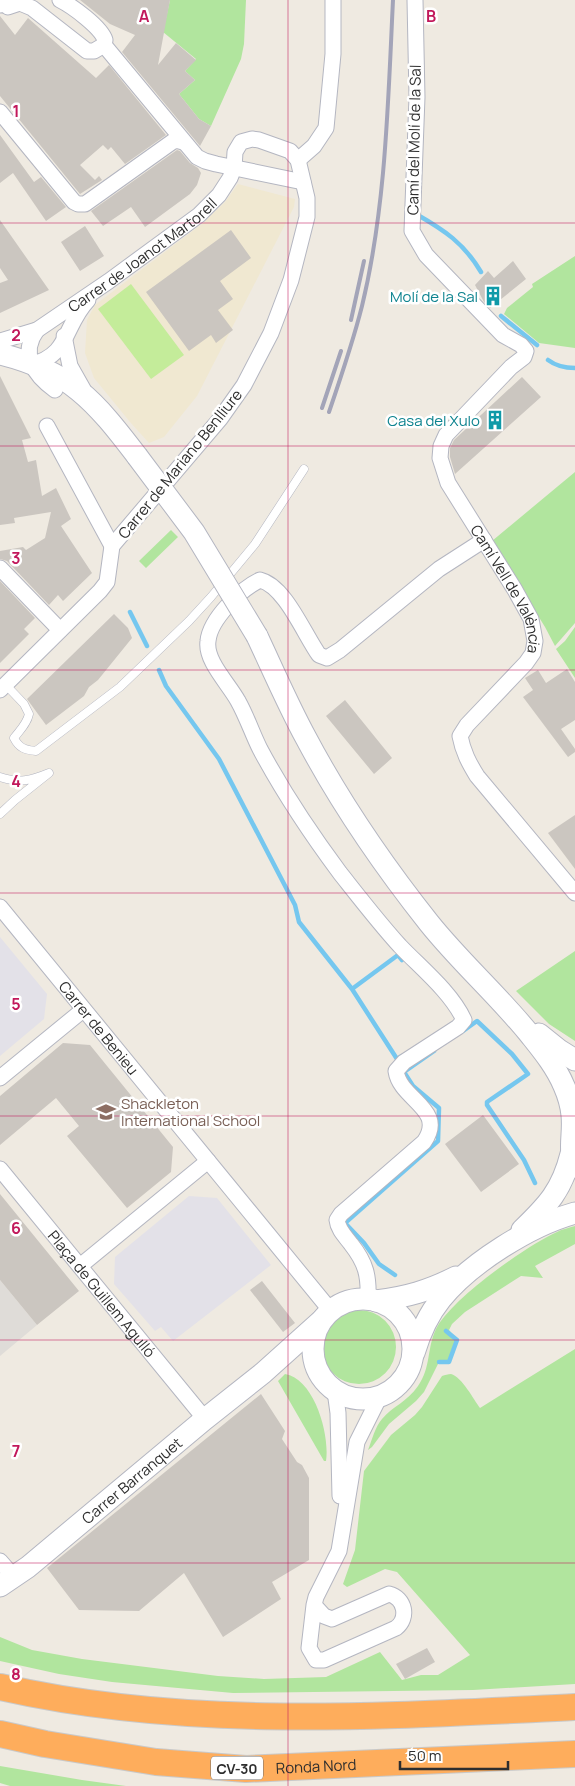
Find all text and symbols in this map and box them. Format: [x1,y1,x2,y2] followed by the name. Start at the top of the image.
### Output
[139,5,150,27] text: A
[426,5,436,27] text: B
[402,65,426,215] street label: Camí del Molí de la Sal
[12,100,20,122] text: 1
[63,193,221,317] street label: Carrer de Joanot Martorell
[482,285,504,307] building icon: Molí de la Sal
[390,286,478,307] place label: Molí de la Sal
[11,324,21,346] text: 2
[113,385,247,543] street label: Carrer de Mariano Benlliure
[484,409,506,431] building icon: Casa del Xulo
[387,410,480,431] place label: Casa del Xulo
[466,520,545,655] street label: Camí Vell de València
[11,547,21,569] text: 3
[11,770,21,792] text: 4
[54,976,144,1079] street label: Carrer de Benieu
[11,993,21,1015] text: 5
[121,1093,260,1131] place label: Shackleton International School
[95,1101,117,1123] school or university icon: Shackleton International School
[11,1217,21,1239] text: 6
[44,1225,161,1362] street label: Plaça de Guillem Agulló
[77,1432,186,1528] street label: Carrer Barranquet
[12,1440,20,1462] text: 7
[11,1663,21,1685] text: 8
[400,1738,508,1770] scale bar
[408,1745,442,1766] text: 50 m
[275,1753,357,1778] street label: Ronda Nord
[211,1756,263,1780] road number: CV-30

